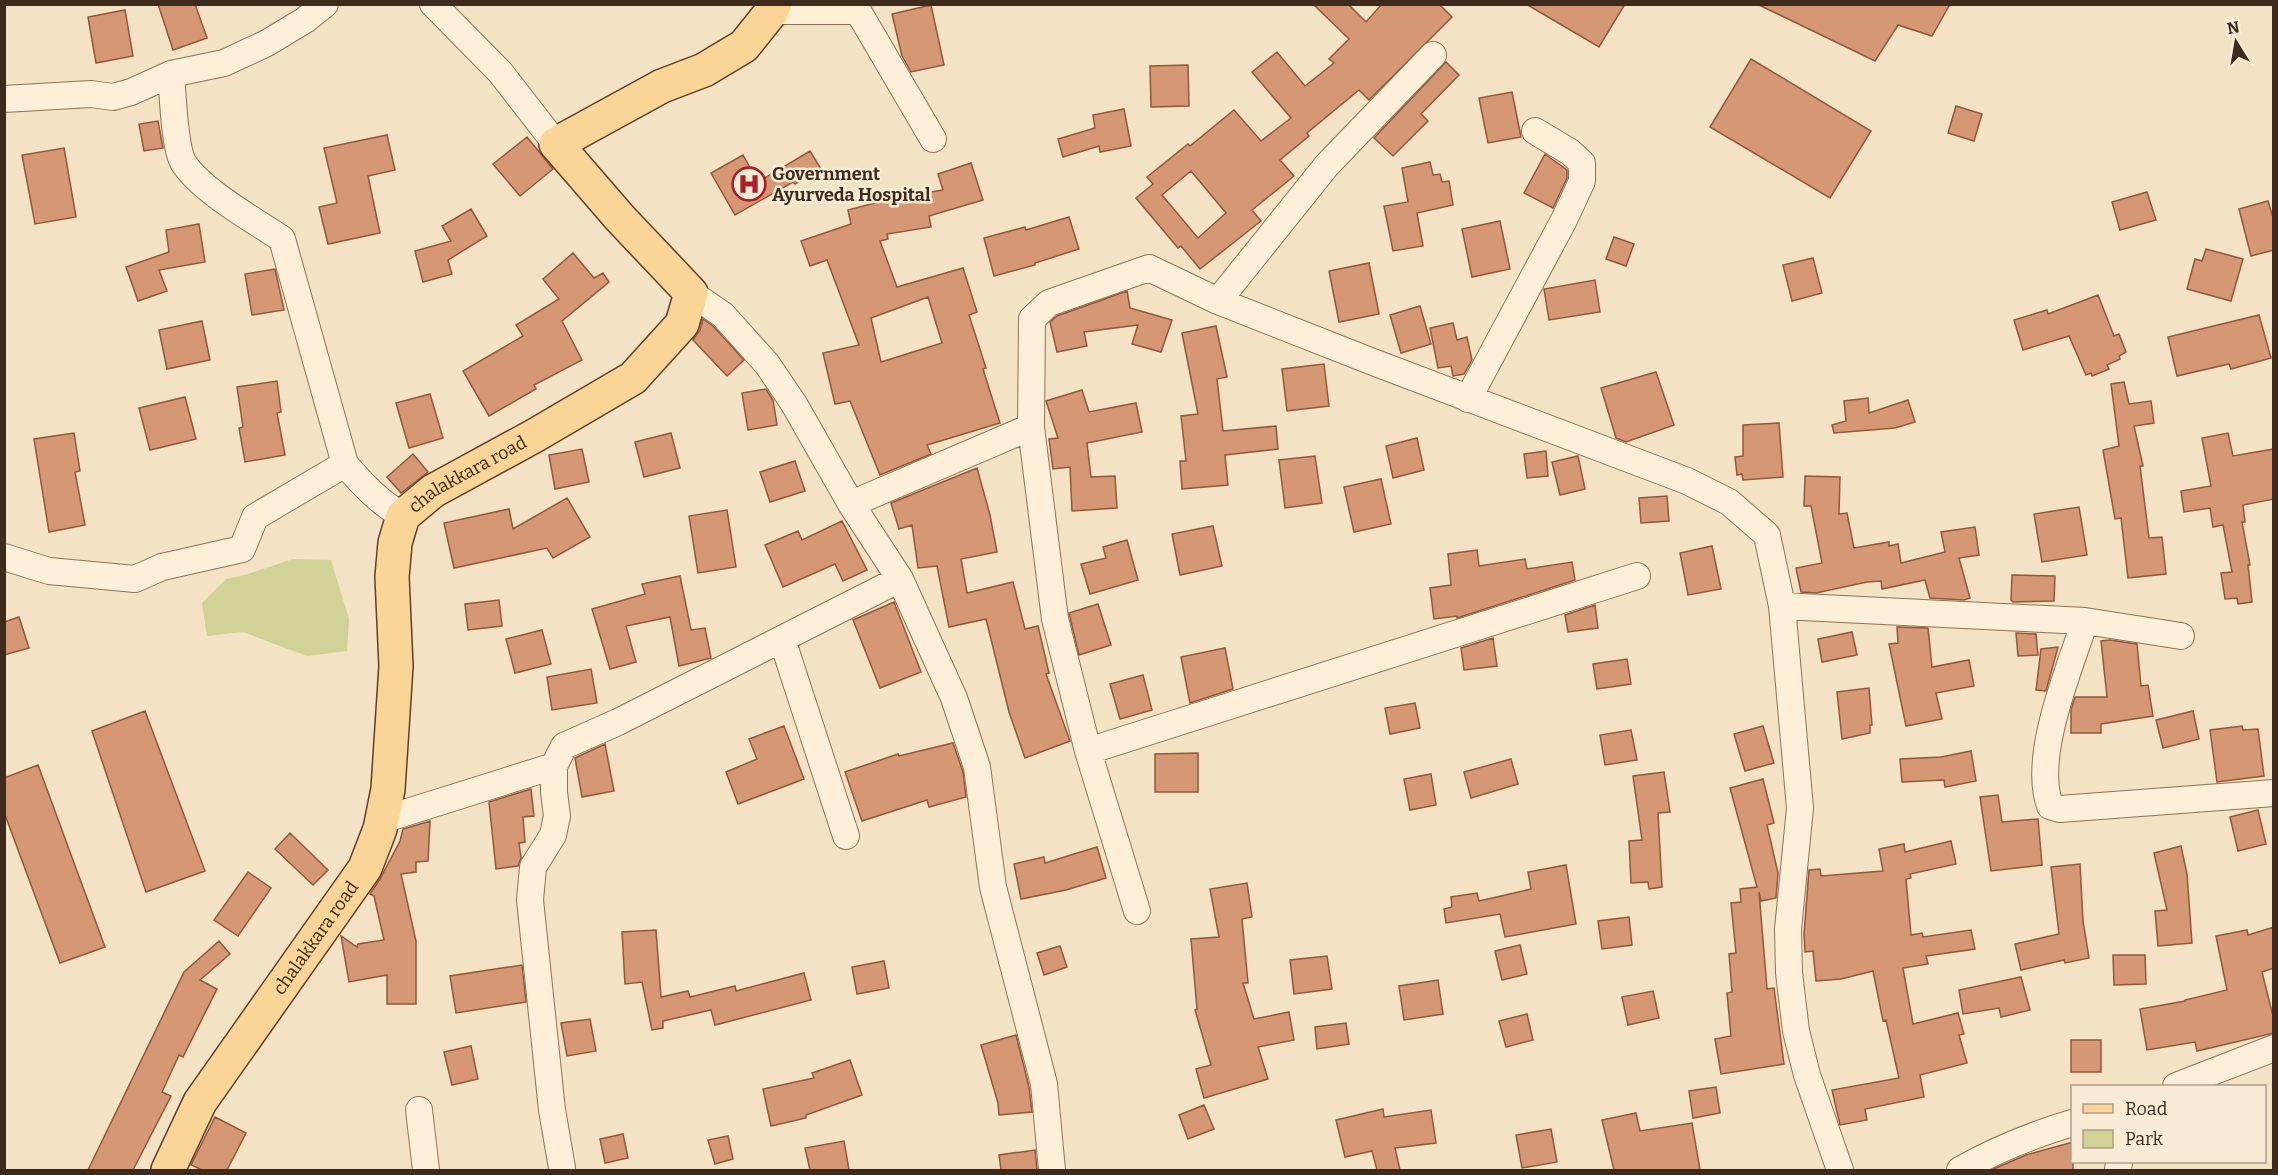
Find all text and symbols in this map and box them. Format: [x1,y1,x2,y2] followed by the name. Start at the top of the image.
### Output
[2206,12,2266,72] north arrow
[2225,17,2241,38] text: N
[772,163,931,206] place label: Government Ayurveda Hospital
[731,166,767,202] hospital icon: Government Ayurveda Hospital
[404,431,531,518] street label: chalakkara road
[268,877,363,999] street label: chalakkara road
[2071,1085,2266,1163] legend
[2125,1098,2168,1120] text: Road
[2125,1128,2164,1150] text: Park

